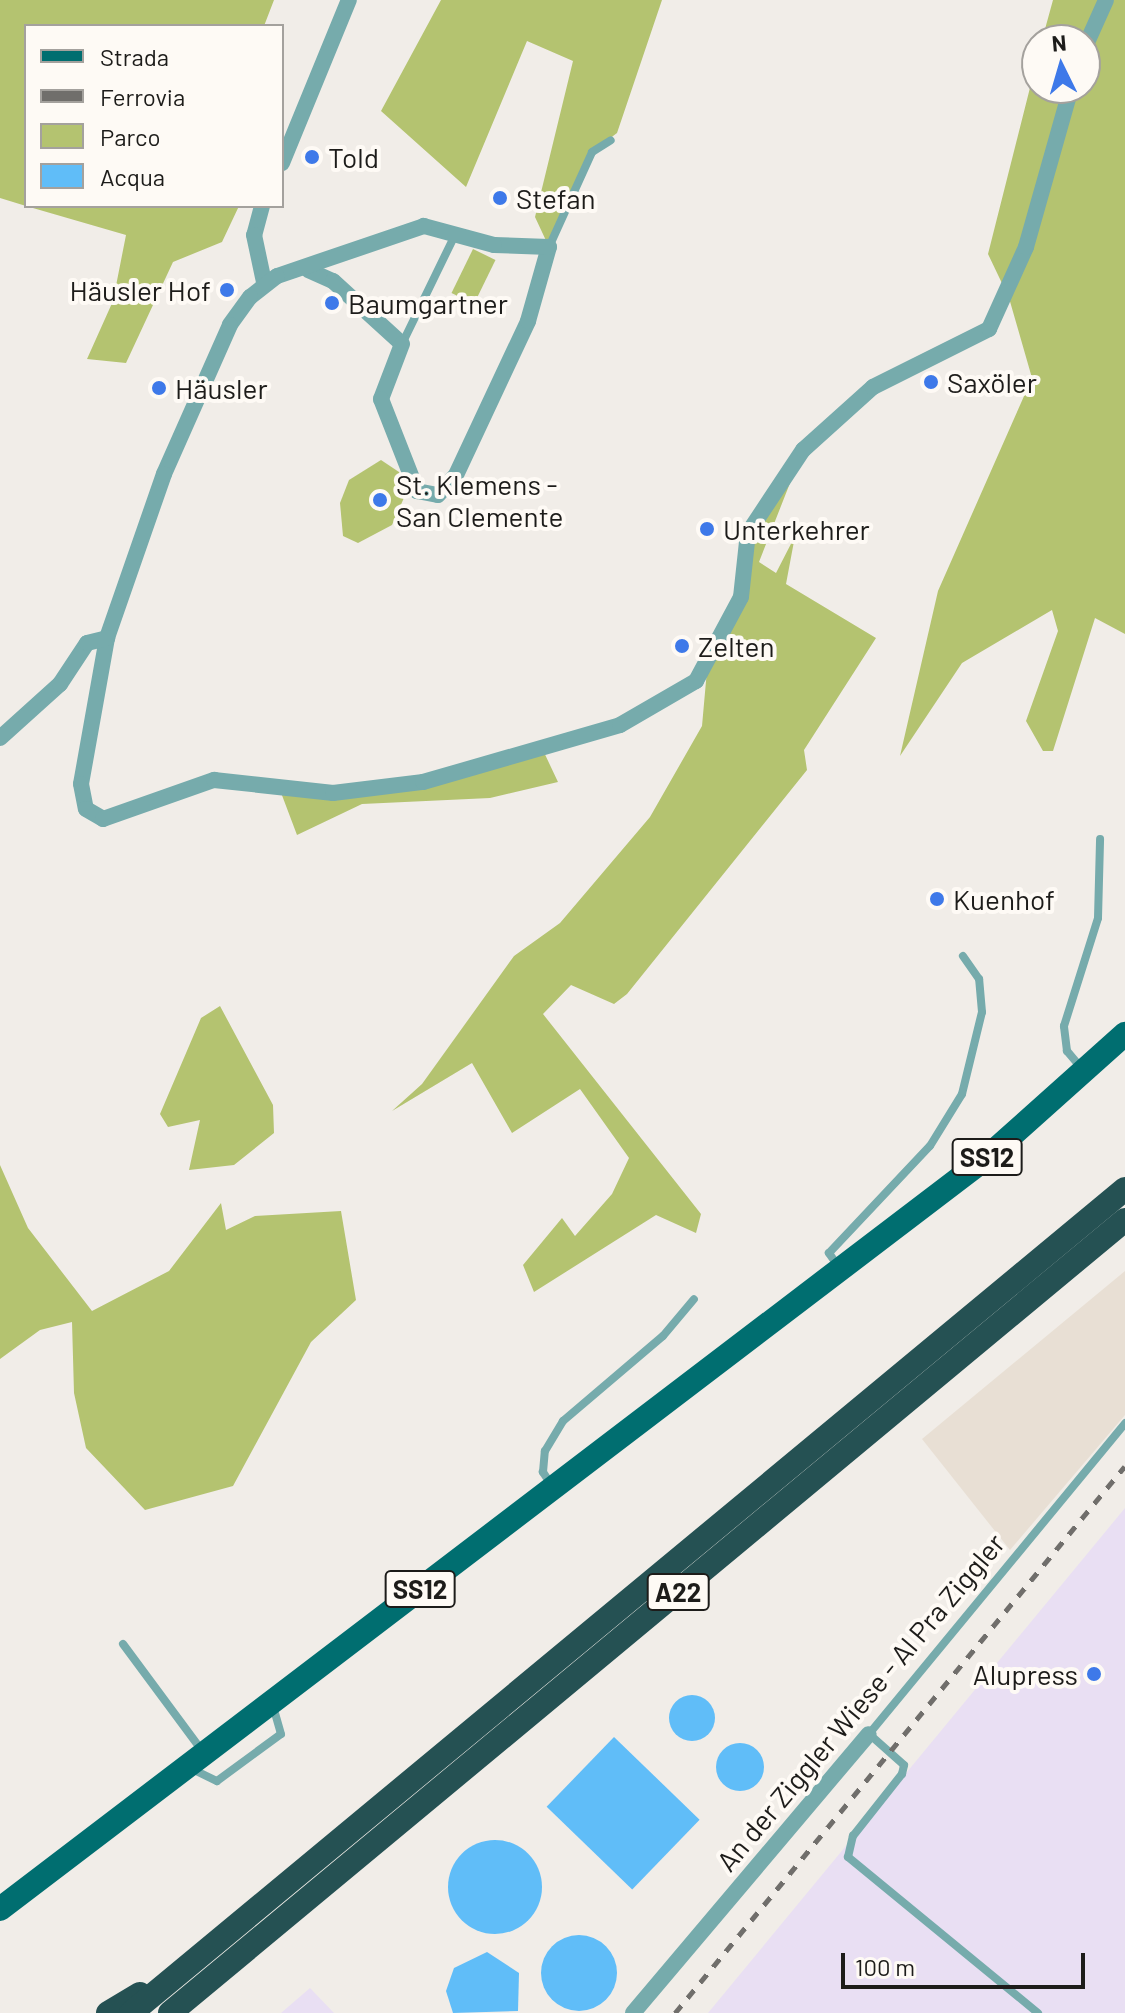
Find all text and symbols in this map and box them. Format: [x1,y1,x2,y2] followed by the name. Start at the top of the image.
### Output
[24,24,284,208] legend
[1021,24,1101,104] north arrow
[1051,28,1068,56] text: N
[100,42,169,71] text: Strada
[100,82,185,111] text: Ferrovia
[100,122,161,151] text: Parco
[328,140,379,174] place label: Told
[303,148,321,166] marker: Told
[100,162,165,191] text: Acqua
[516,181,596,215] place label: Stefan
[491,189,509,207] marker: Stefan
[69,273,211,307] place label: Häusler Hof
[218,281,236,299] marker: Häusler Hof
[348,286,508,320] place label: Baumgartner
[323,294,341,312] marker: Baumgartner
[947,365,1037,399] place label: Saxöler
[175,371,268,405] place label: Häusler
[922,373,940,391] marker: Saxöler
[150,379,168,397] marker: Häusler
[396,467,563,533] place label: St. Klemens - San Clemente
[371,491,389,509] marker: St. Klemens - San Clemente
[723,512,870,546] place label: Unterkehrer
[698,520,716,538] marker: Unterkehrer
[698,629,775,663] place label: Zelten
[673,637,691,655] marker: Zelten
[953,882,1055,916] place label: Kuenhof
[928,890,946,908] marker: Kuenhof
[951,1135,1023,1179] road number: SS12
[709,1526,1011,1878] street label: An der Ziggler Wiese - Al Pra Ziggler
[384,1567,456,1611] road number: SS12
[646,1570,710,1614] road number: A22
[973,1657,1078,1691] place label: Alupress
[1085,1665,1103,1683] marker: Alupress
[845,1937,1089,1987] scale bar
[855,1952,915,1981] text: 100 m

